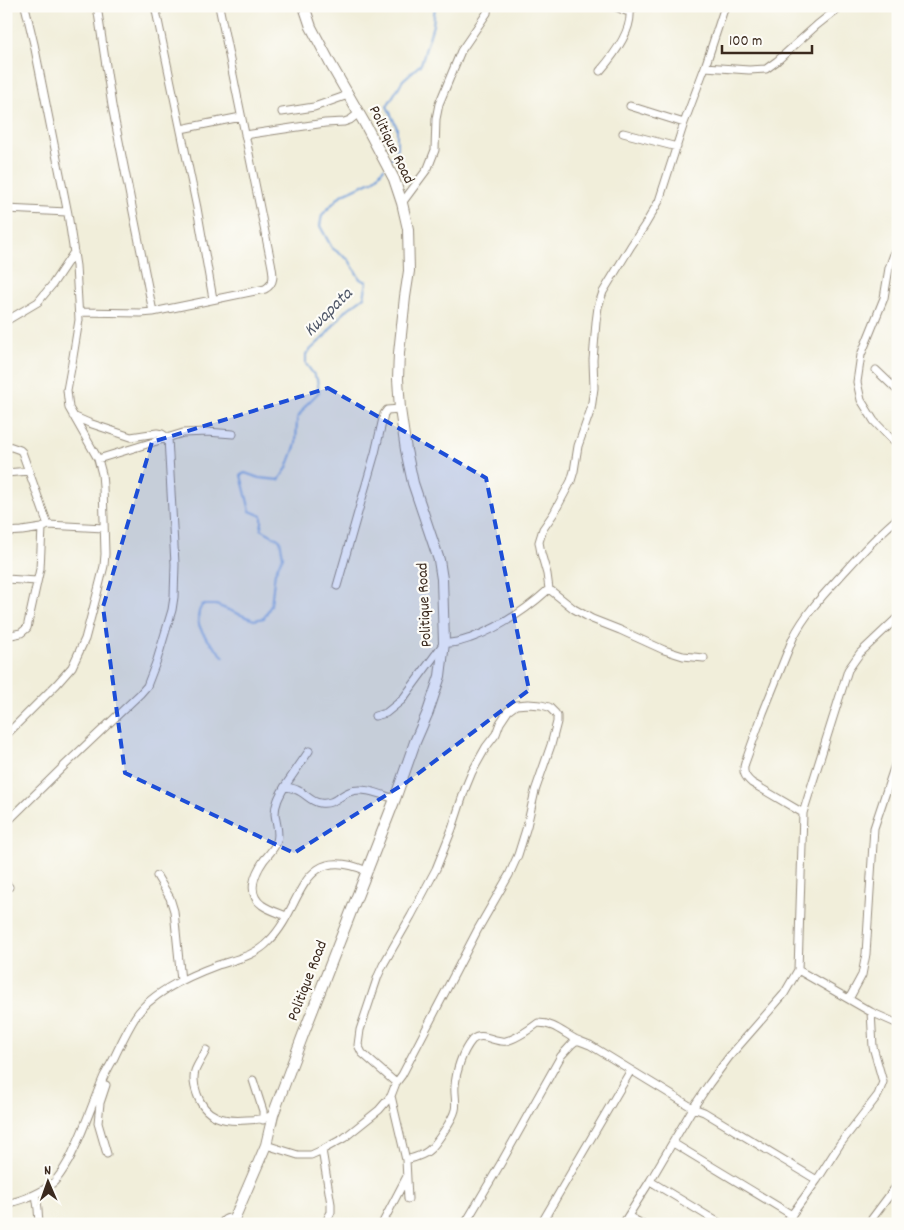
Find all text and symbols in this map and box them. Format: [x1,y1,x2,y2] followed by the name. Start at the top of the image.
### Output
[722,22,812,54] scale bar
[729,31,762,53] text: 100 m
[362,102,420,188] street label: Politique Road
[299,282,360,343] water label: Kwapata
[411,562,439,648] street label: Politique Road
[282,937,334,1025] street label: Politique Road
[22,1158,72,1208] north arrow
[44,1161,52,1181] text: N

